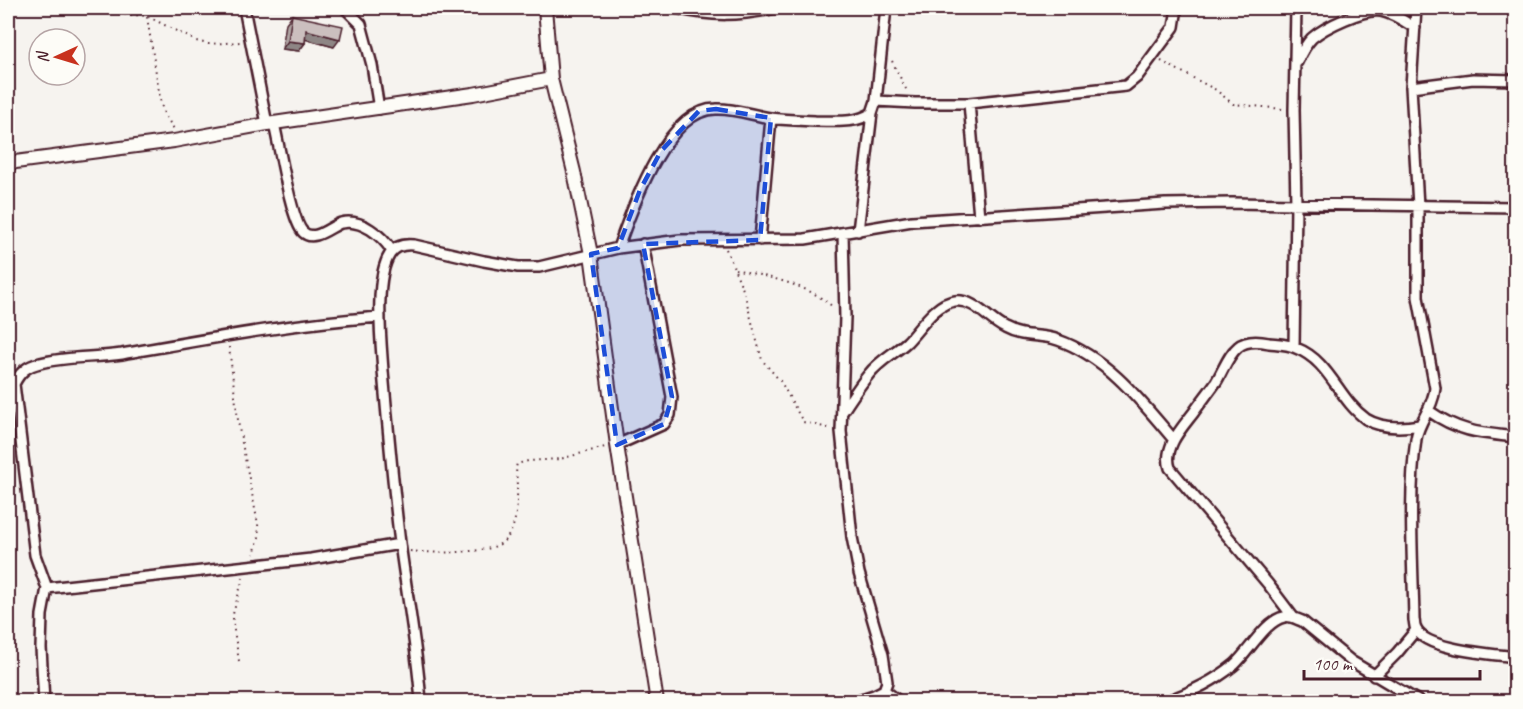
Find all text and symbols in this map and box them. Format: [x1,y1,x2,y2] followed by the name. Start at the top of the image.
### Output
[27,27,87,87] north arrow
[32,49,53,64] text: N
[1304,643,1480,681] scale bar
[1313,653,1354,675] text: 100 m

